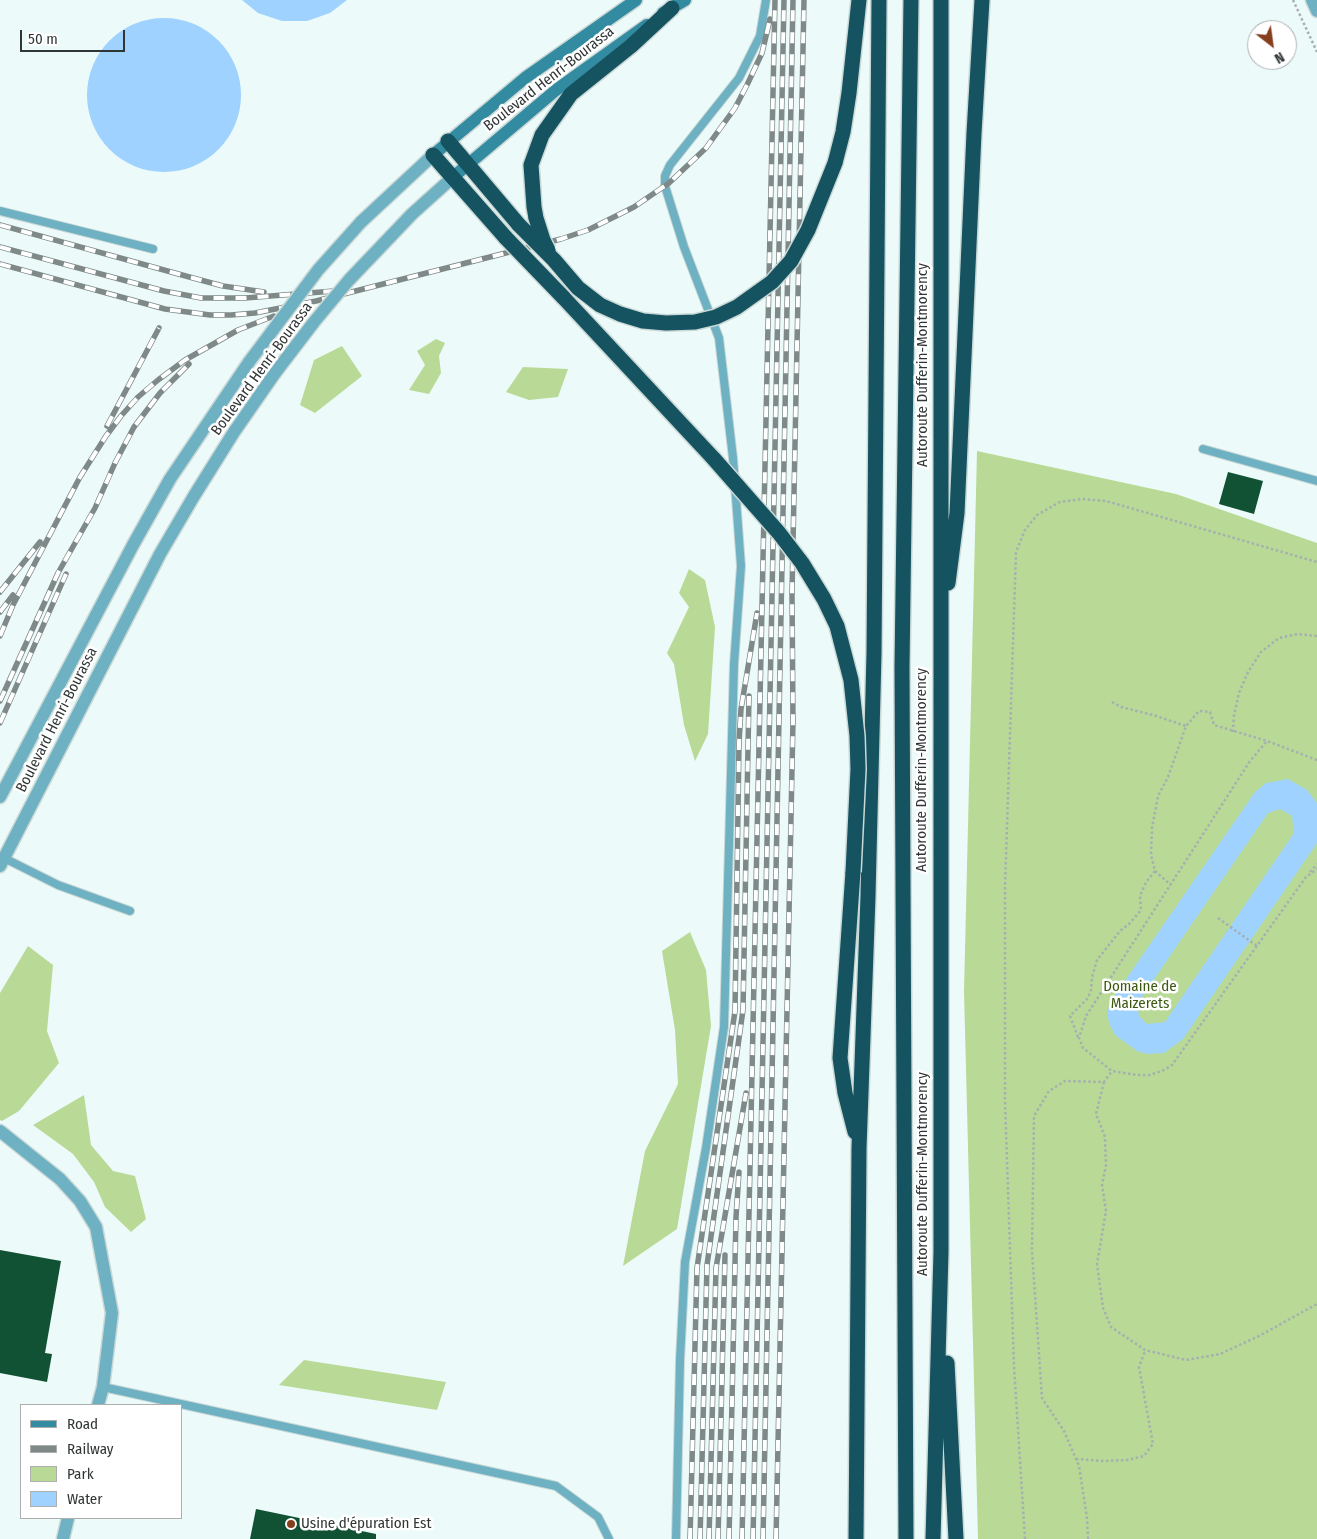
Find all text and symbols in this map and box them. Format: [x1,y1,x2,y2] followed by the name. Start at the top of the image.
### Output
[22,20,128,52] scale bar
[1247,20,1297,70] north arrow
[480,23,618,135] street label: Boulevard Henri-Bourassa
[28,30,58,48] text: 50 m
[1271,48,1287,67] text: N
[914,263,932,467] street label: Autoroute Dufferin-Montmorency
[208,299,316,439] street label: Boulevard Henri-Bourassa
[13,645,101,795] street label: Boulevard Henri-Bourassa
[913,668,931,872] street label: Autoroute Dufferin-Montmorency
[1103,978,1177,1013] park label: Domaine de Maizerets
[914,1072,932,1276] street label: Autoroute Dufferin-Montmorency
[20,1404,182,1519] legend
[67,1415,98,1433] text: Road
[67,1440,114,1458] text: Railway
[67,1465,94,1483] text: Park
[67,1490,102,1508] text: Water
[301,1515,431,1533] place label: Usine d'épuration Est
[285,1518,297,1530] marker: Usine d'épuration Est

